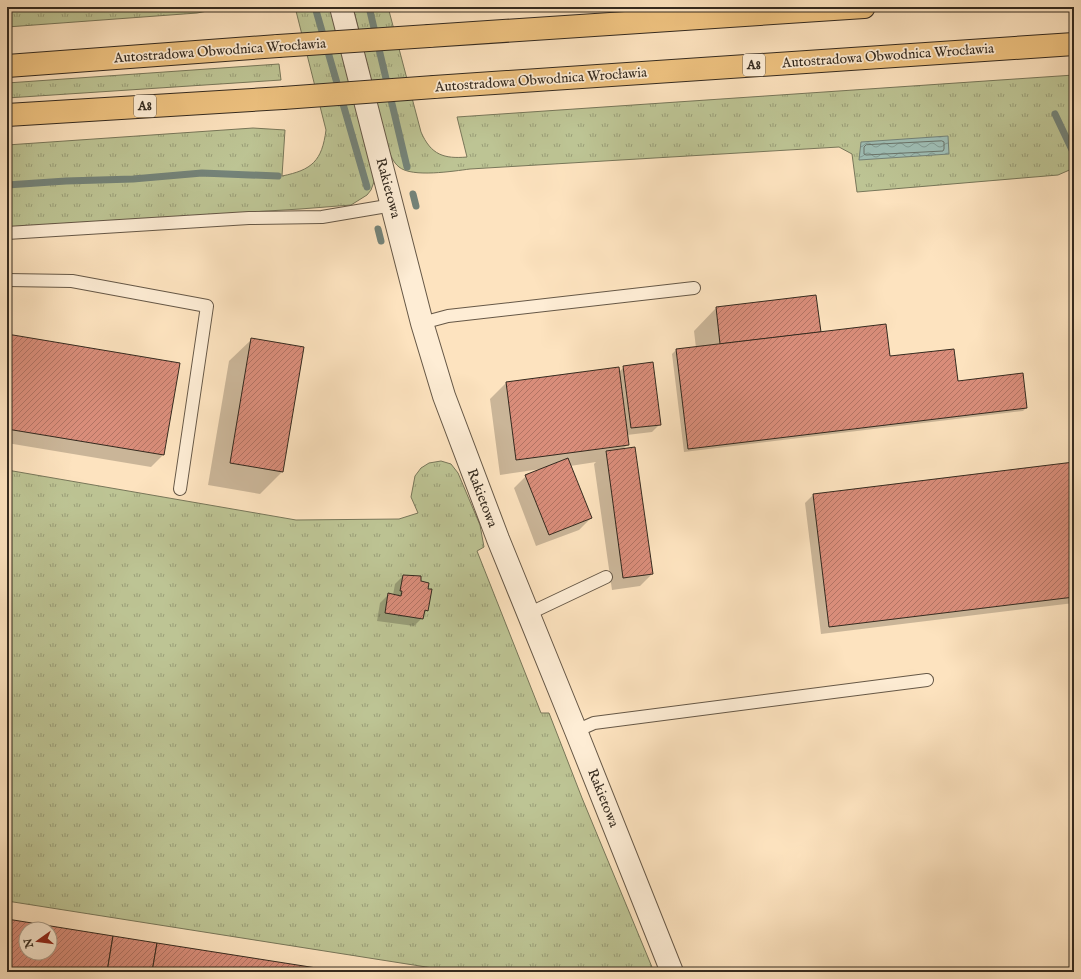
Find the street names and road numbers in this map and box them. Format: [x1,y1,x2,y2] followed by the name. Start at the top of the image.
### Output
[112,35,328,67] street label: Autostradowa Obwodnica Wrocławia
[780,40,996,72] street label: Autostradowa Obwodnica Wrocławia
[743,54,765,76] road number: A8
[433,64,649,96] street label: Autostradowa Obwodnica Wrocławia
[134,95,156,117] road number: A8
[371,156,405,221] street label: Rakietowa
[463,466,502,531] street label: Rakietowa
[583,766,623,831] street label: Rakietowa

